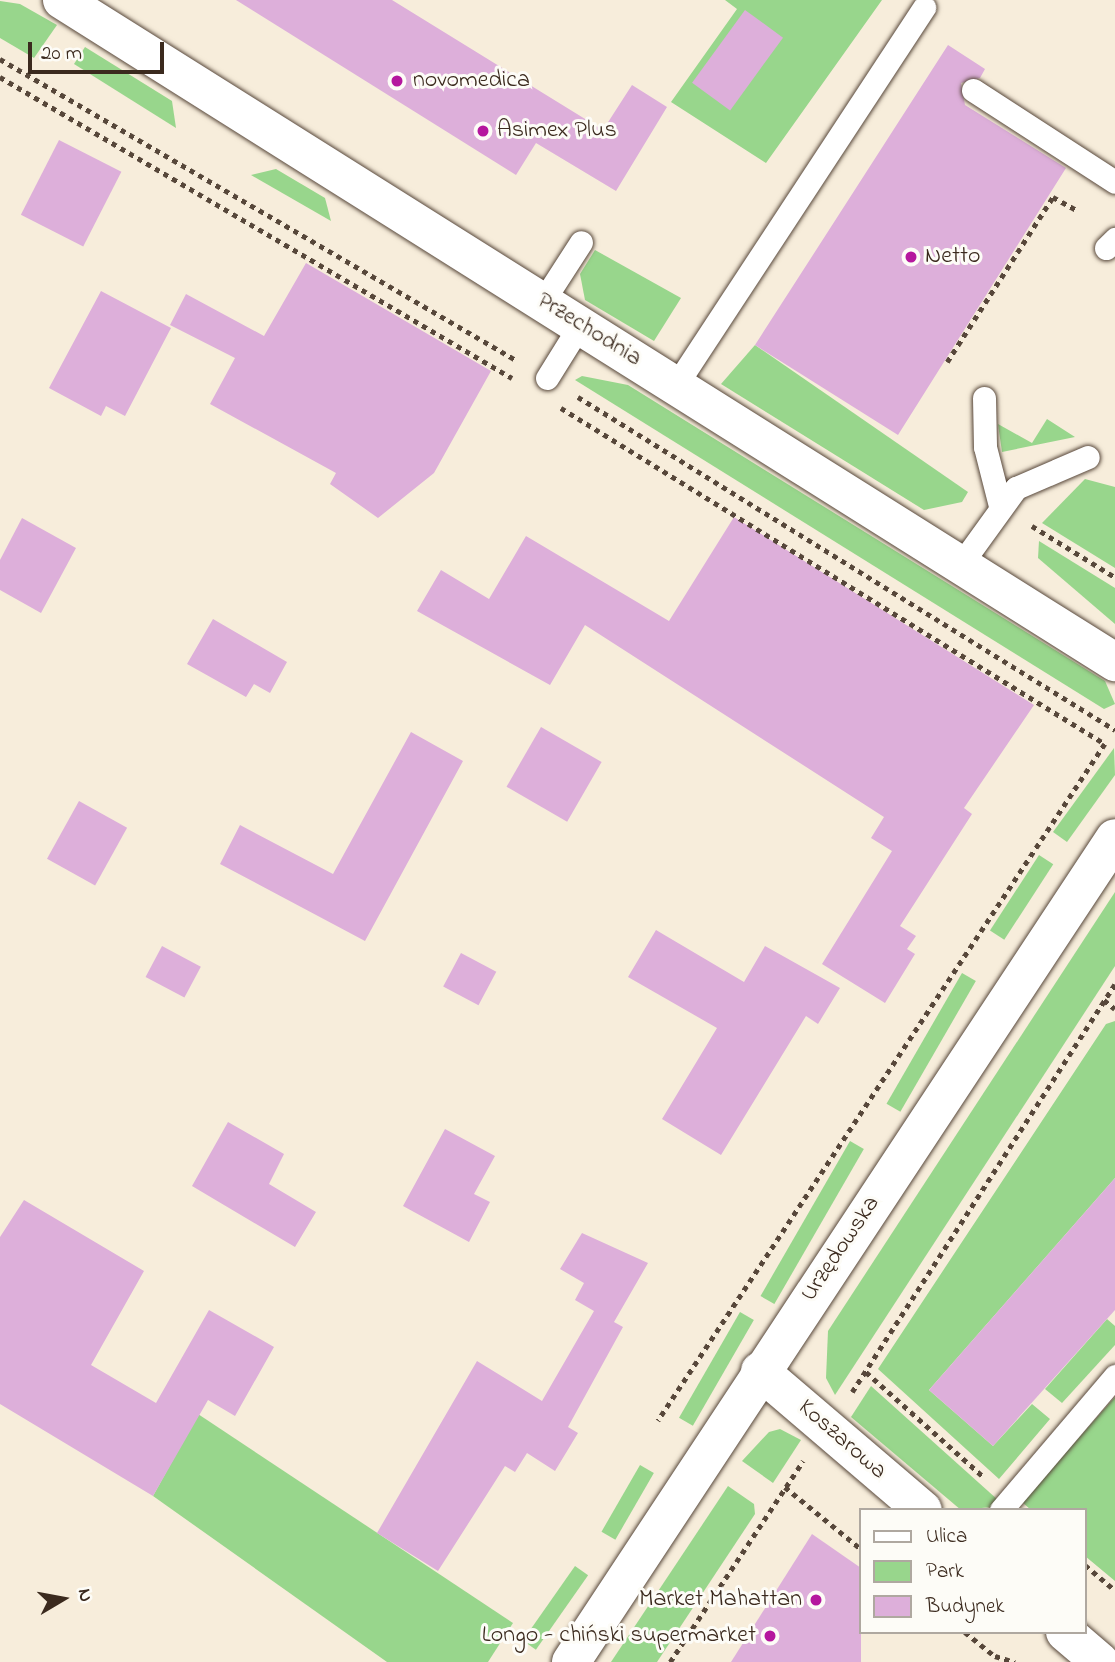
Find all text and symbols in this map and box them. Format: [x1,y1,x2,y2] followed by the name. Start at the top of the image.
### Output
[32,28,168,72] scale bar
[41,39,82,69] text: 20 m
[413,67,530,95] place label: novomedica
[387,71,407,91] marker: novomedica
[497,117,617,145] place label: Asimex Plus
[475,123,491,139] marker: Asimex Plus
[925,243,981,271] place label: Netto
[903,249,919,265] marker: Netto
[531,287,647,373] street label: Przechodnia
[795,1191,887,1307] street label: Urzędowska
[792,1394,892,1486] street label: Koszarowa
[860,1508,1087,1634] legend
[926,1522,967,1552] text: Ulica
[926,1557,964,1587] text: Park
[28,1564,98,1634] north arrow
[639,1586,802,1614] place label: Market Mahattan
[70,1587,99,1604] text: N
[808,1592,824,1608] marker: Market Mahattan
[926,1592,1005,1622] text: Budynek
[482,1622,756,1650] place label: Longo - chiński supermarket
[762,1628,778,1644] marker: Longo - chiński supermarket

